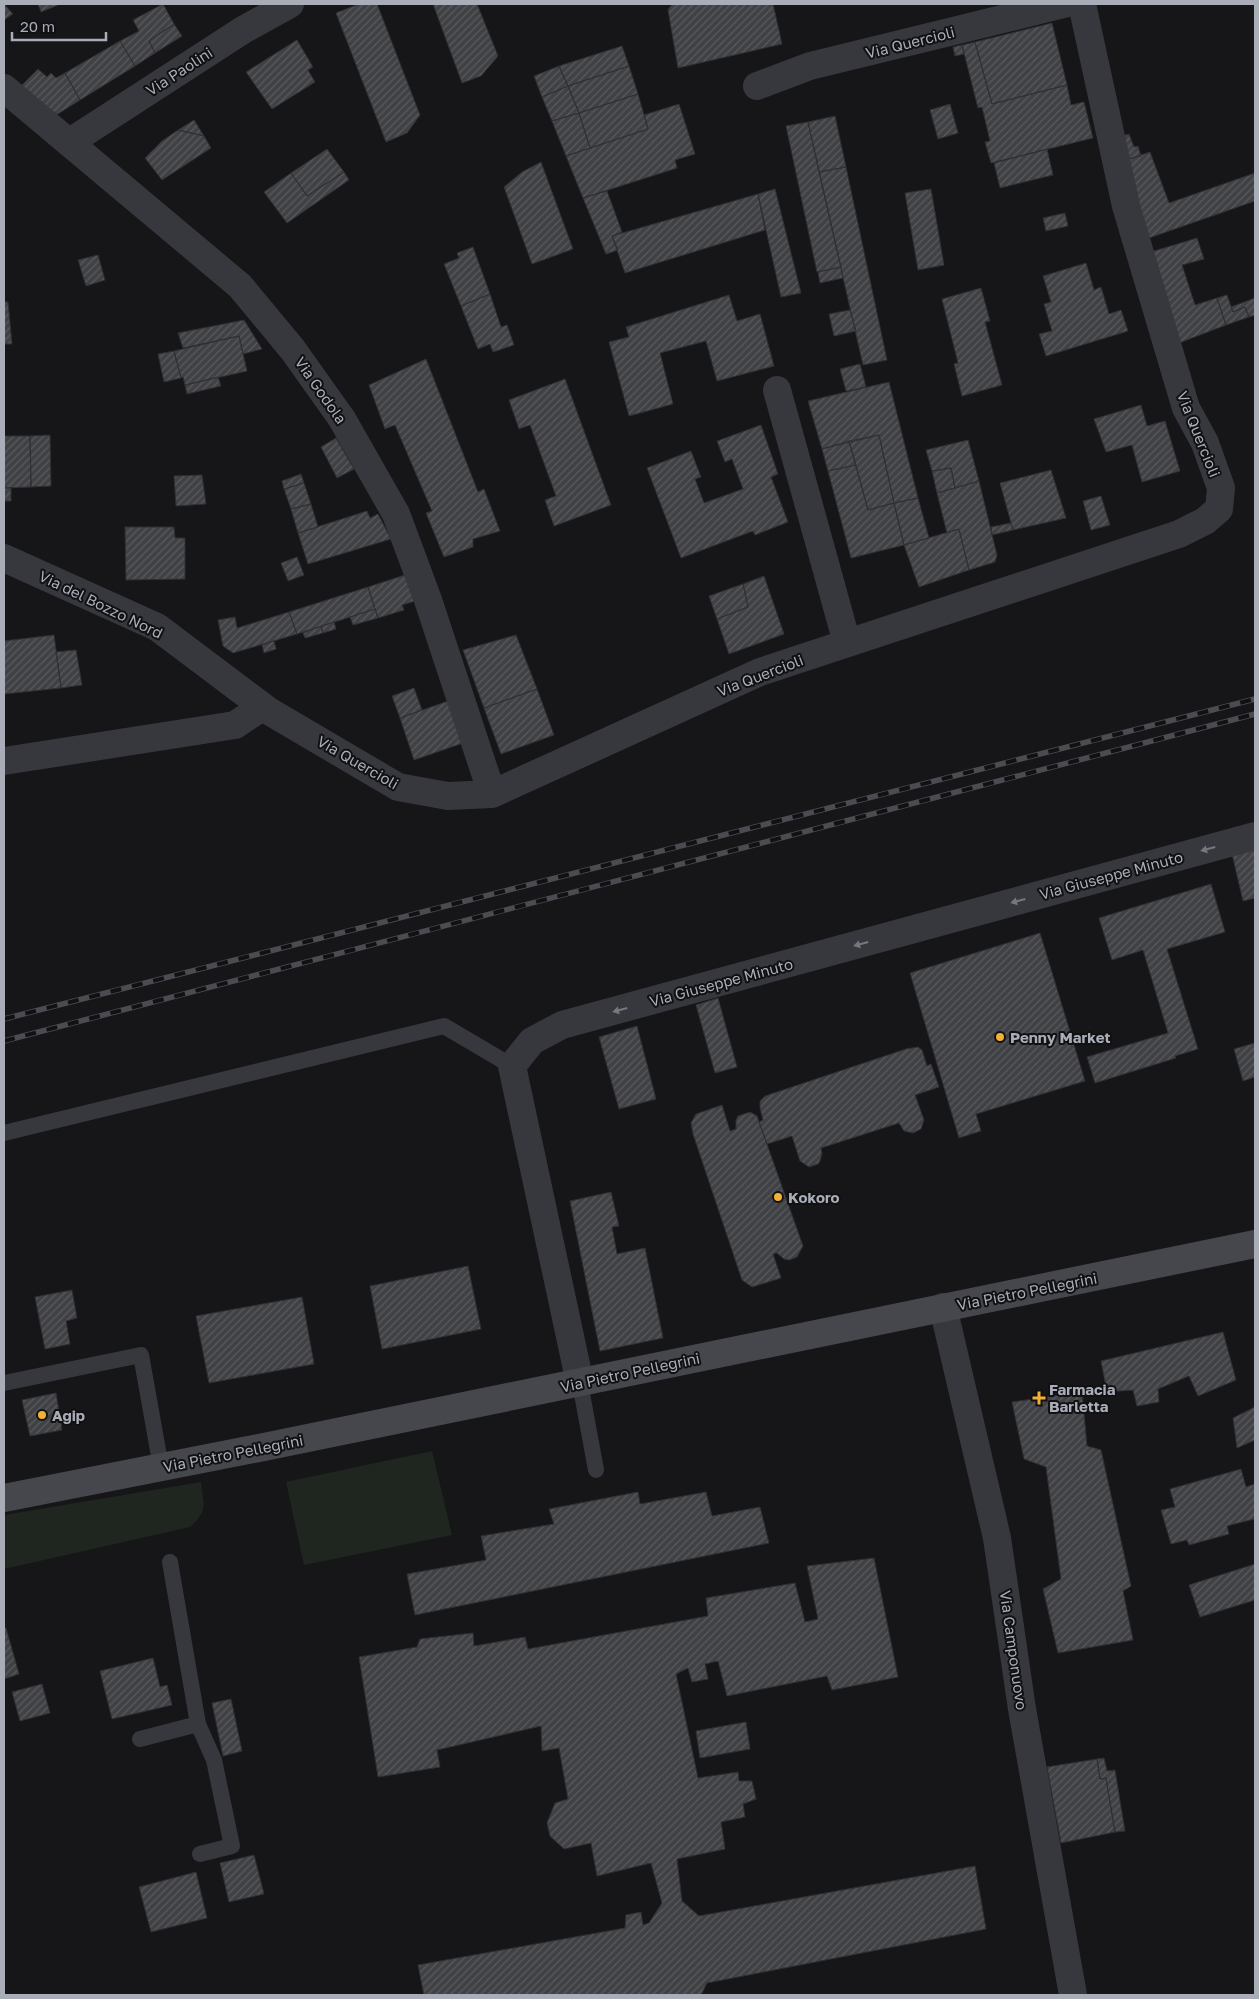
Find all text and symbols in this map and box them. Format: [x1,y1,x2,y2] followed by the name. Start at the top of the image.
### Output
[12,10,106,42] scale bar
[20,17,55,35] text: 20 m
[864,22,956,62] street label: Via Quercioli
[142,43,216,99] street label: Via Paolini
[291,353,351,427] street label: Via Godola
[1174,388,1224,480] street label: Via Quercioli
[36,566,166,642] street label: Via del Bozzo Nord
[714,650,806,700] street label: Via Quercioli
[314,731,402,793] street label: Via Quercioli
[1201,845,1216,853] one-way arrow
[1037,847,1185,903] street label: Via Giuseppe Minuto
[1010,897,1025,905] one-way arrow
[853,940,868,948] one-way arrow
[647,954,795,1010] street label: Via Giuseppe Minuto
[612,1006,627,1014] one-way arrow
[1010,1028,1111,1046] place label: Penny Market
[994,1031,1006,1043] marker: Penny Market
[788,1188,840,1206] place label: Kokoro
[772,1191,784,1203] marker: Kokoro
[956,1269,1098,1313] street label: Via Pietro Pellegrini
[559,1348,701,1396] street label: Via Pietro Pellegrini
[1049,1380,1116,1415] place label: Farmacia Barletta
[1033,1392,1045,1404] marker: Farmacia Barletta
[52,1406,85,1424] place label: Agip
[36,1409,48,1421] marker: Agip
[162,1431,304,1475] street label: Via Pietro Pellegrini
[997,1589,1031,1711] street label: Via Camponuovo

